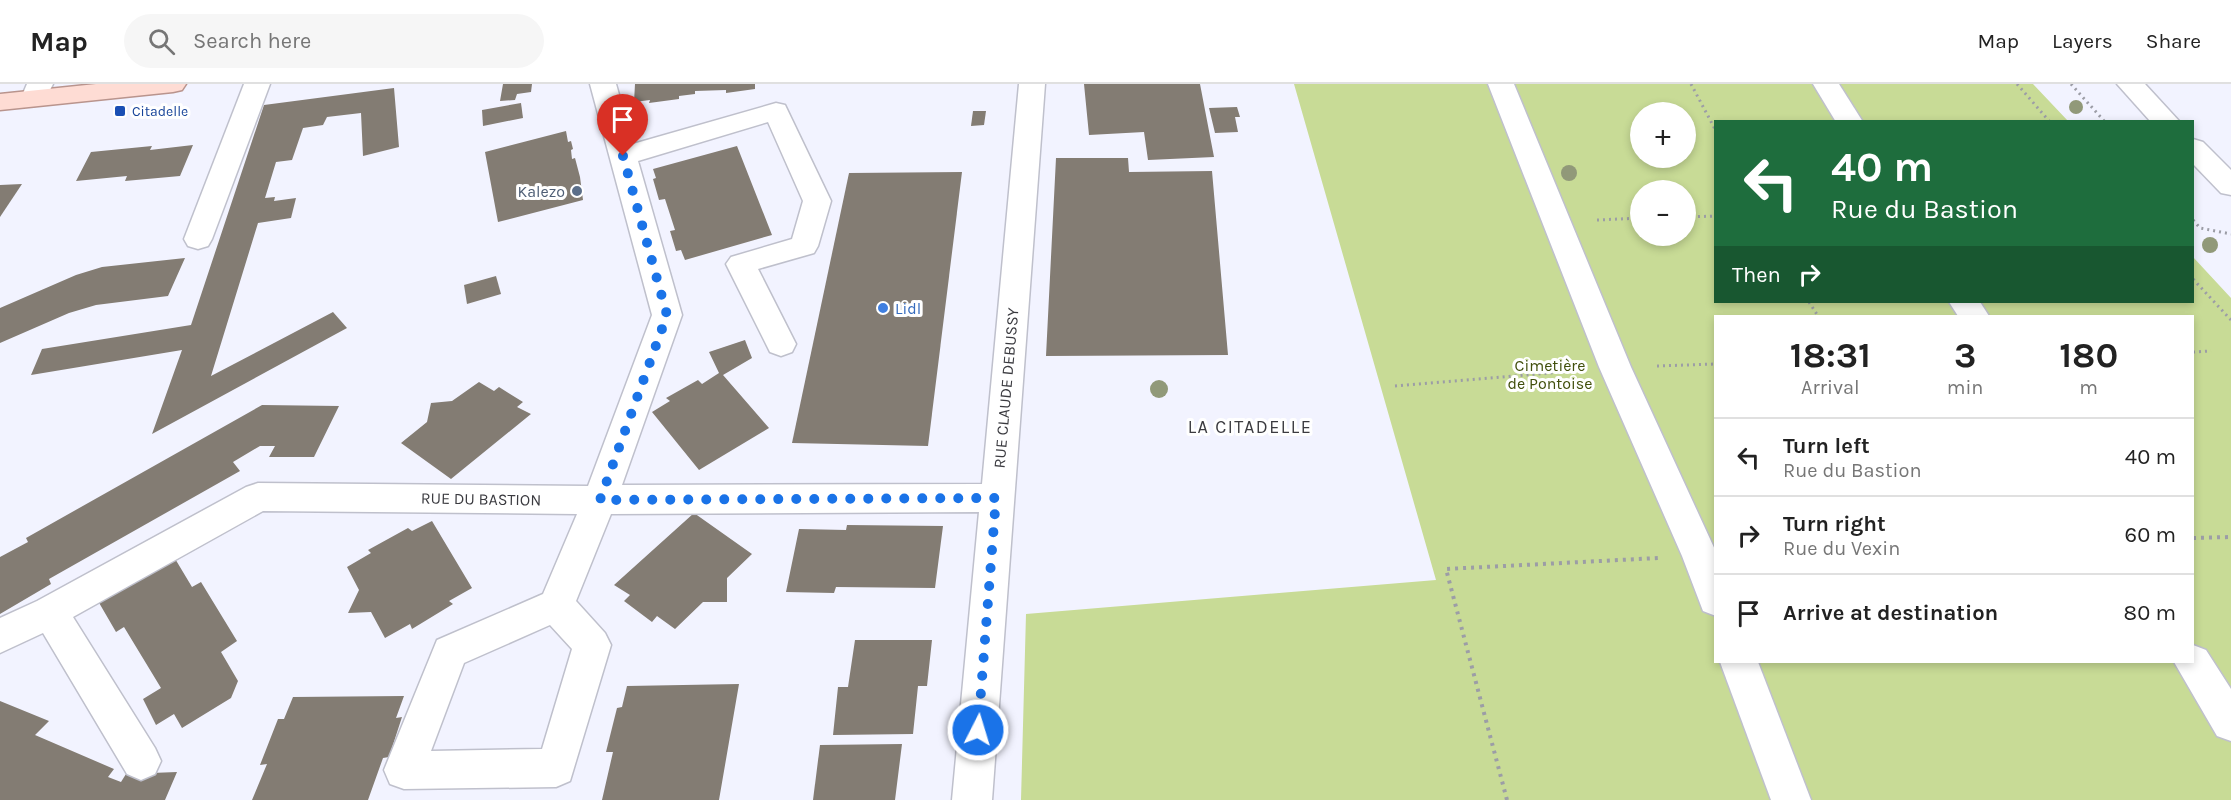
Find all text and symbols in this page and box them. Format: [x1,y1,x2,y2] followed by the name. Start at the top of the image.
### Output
[124,14,544,68] search box
[30,25,88,58] text: Map
[145,25,178,58] icon: search
[193,28,311,54] text: Search here
[1977,29,2019,53] text: Map
[2052,29,2113,53] text: Layers
[2146,29,2201,53] text: Share
[597,94,648,156] pin
[1630,102,1696,246] map controls
[1630,102,1696,168] button: +
[132,103,188,120] place label: Citadelle
[606,103,639,136] icon: arrive
[113,104,127,118] marker: Citadelle
[1831,142,1933,192] text: 40 m
[1732,144,1810,222] icon: left
[1630,180,1696,246] button: −
[517,182,565,201] place label: Kalezo
[570,184,584,198] marker: Kalezo
[1831,193,2018,225] text: Rue du Bastion
[1793,258,1826,291] icon: right
[1732,262,1781,288] text: Then
[895,299,921,318] place label: Lidl
[876,301,890,315] marker: Lidl
[990,307,1022,469] street label: RUE CLAUDE DEBUSSY
[1790,334,1871,376] text: 18:31
[1954,334,1976,376] text: 3
[2059,334,2118,376] text: 180
[1508,356,1592,393] park label: Cimetière de Pontoise
[1801,376,1860,399] text: Arrival
[1947,376,1983,399] text: min
[2079,376,2098,399] text: m
[1188,416,1312,438] district label: LA CITADELLE
[1783,433,1870,459] text: Turn left
[1732,441,1765,474] icon: left
[2125,444,2176,470] text: 40 m
[1783,459,1922,482] text: Rue du Bastion
[421,488,541,510] street label: RUE DU BASTION
[1783,511,1886,537] text: Turn right
[1732,519,1765,552] icon: right
[2125,522,2176,548] text: 60 m
[1783,537,1900,560] text: Rue du Vexin
[1732,597,1765,630] icon: arrive
[1783,600,1998,626] text: Arrive at destination
[2124,600,2176,626] text: 80 m
[946,698,1010,762] position arrow

